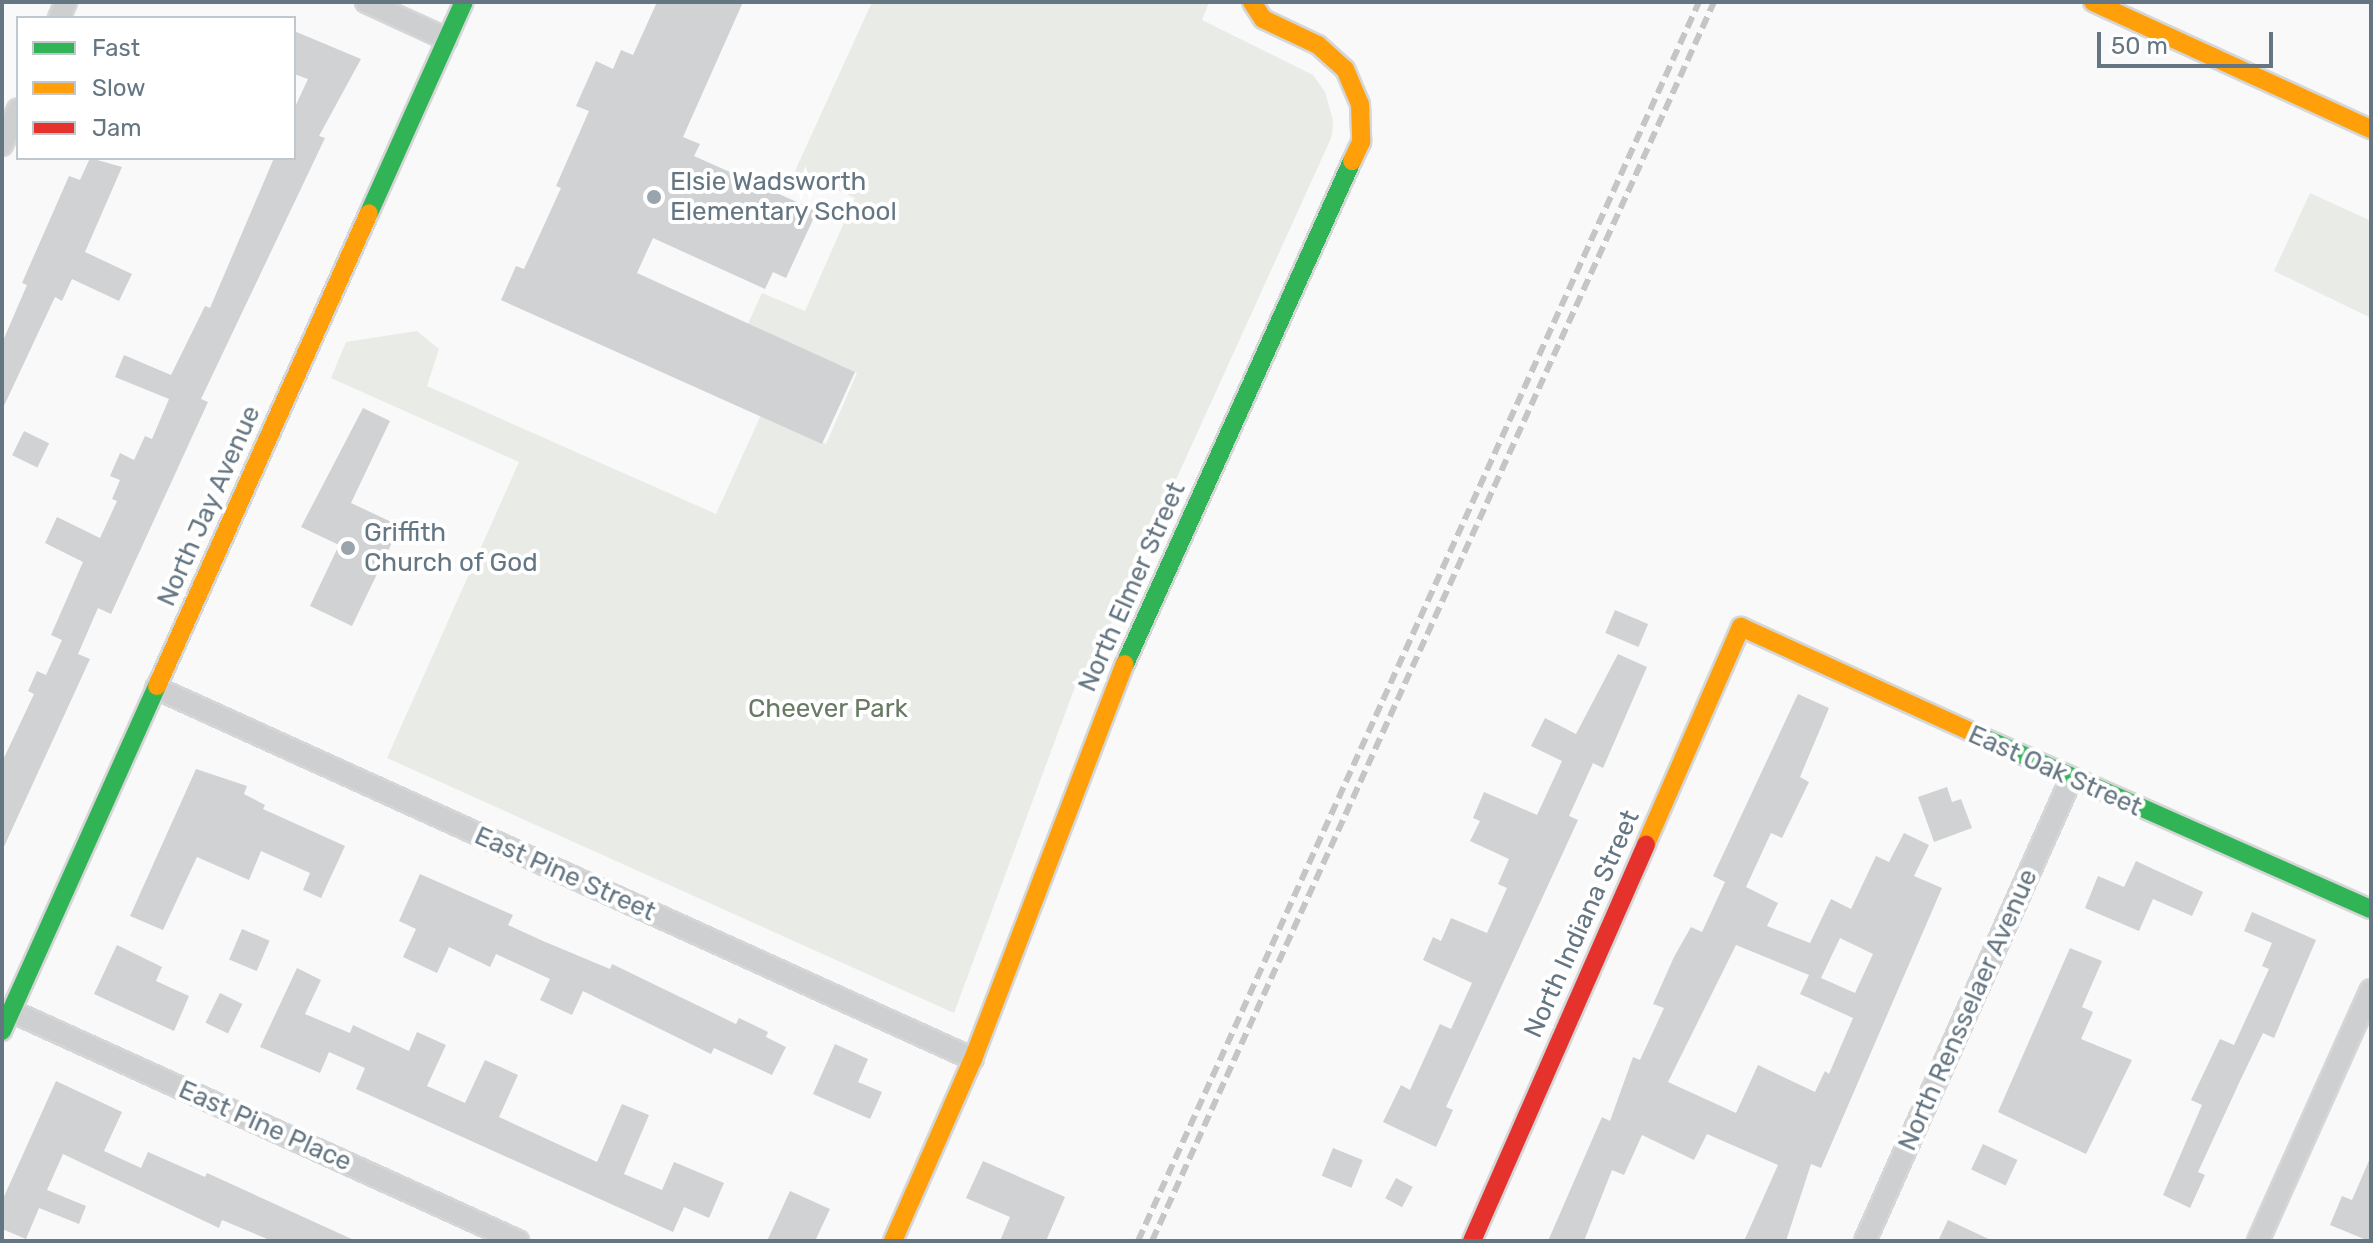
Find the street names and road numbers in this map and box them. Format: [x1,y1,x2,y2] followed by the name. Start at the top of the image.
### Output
[151,400,267,612] street label: North Jay Avenue
[1072,477,1192,697] street label: North Elmer Street
[1963,719,2147,823] street label: East Oak Street
[1518,805,1646,1043] street label: North Indiana Street
[470,820,660,928] street label: East Pine Street
[1892,864,2044,1156] street label: North Rensselaer Avenue
[174,1074,356,1178] street label: East Pine Place

